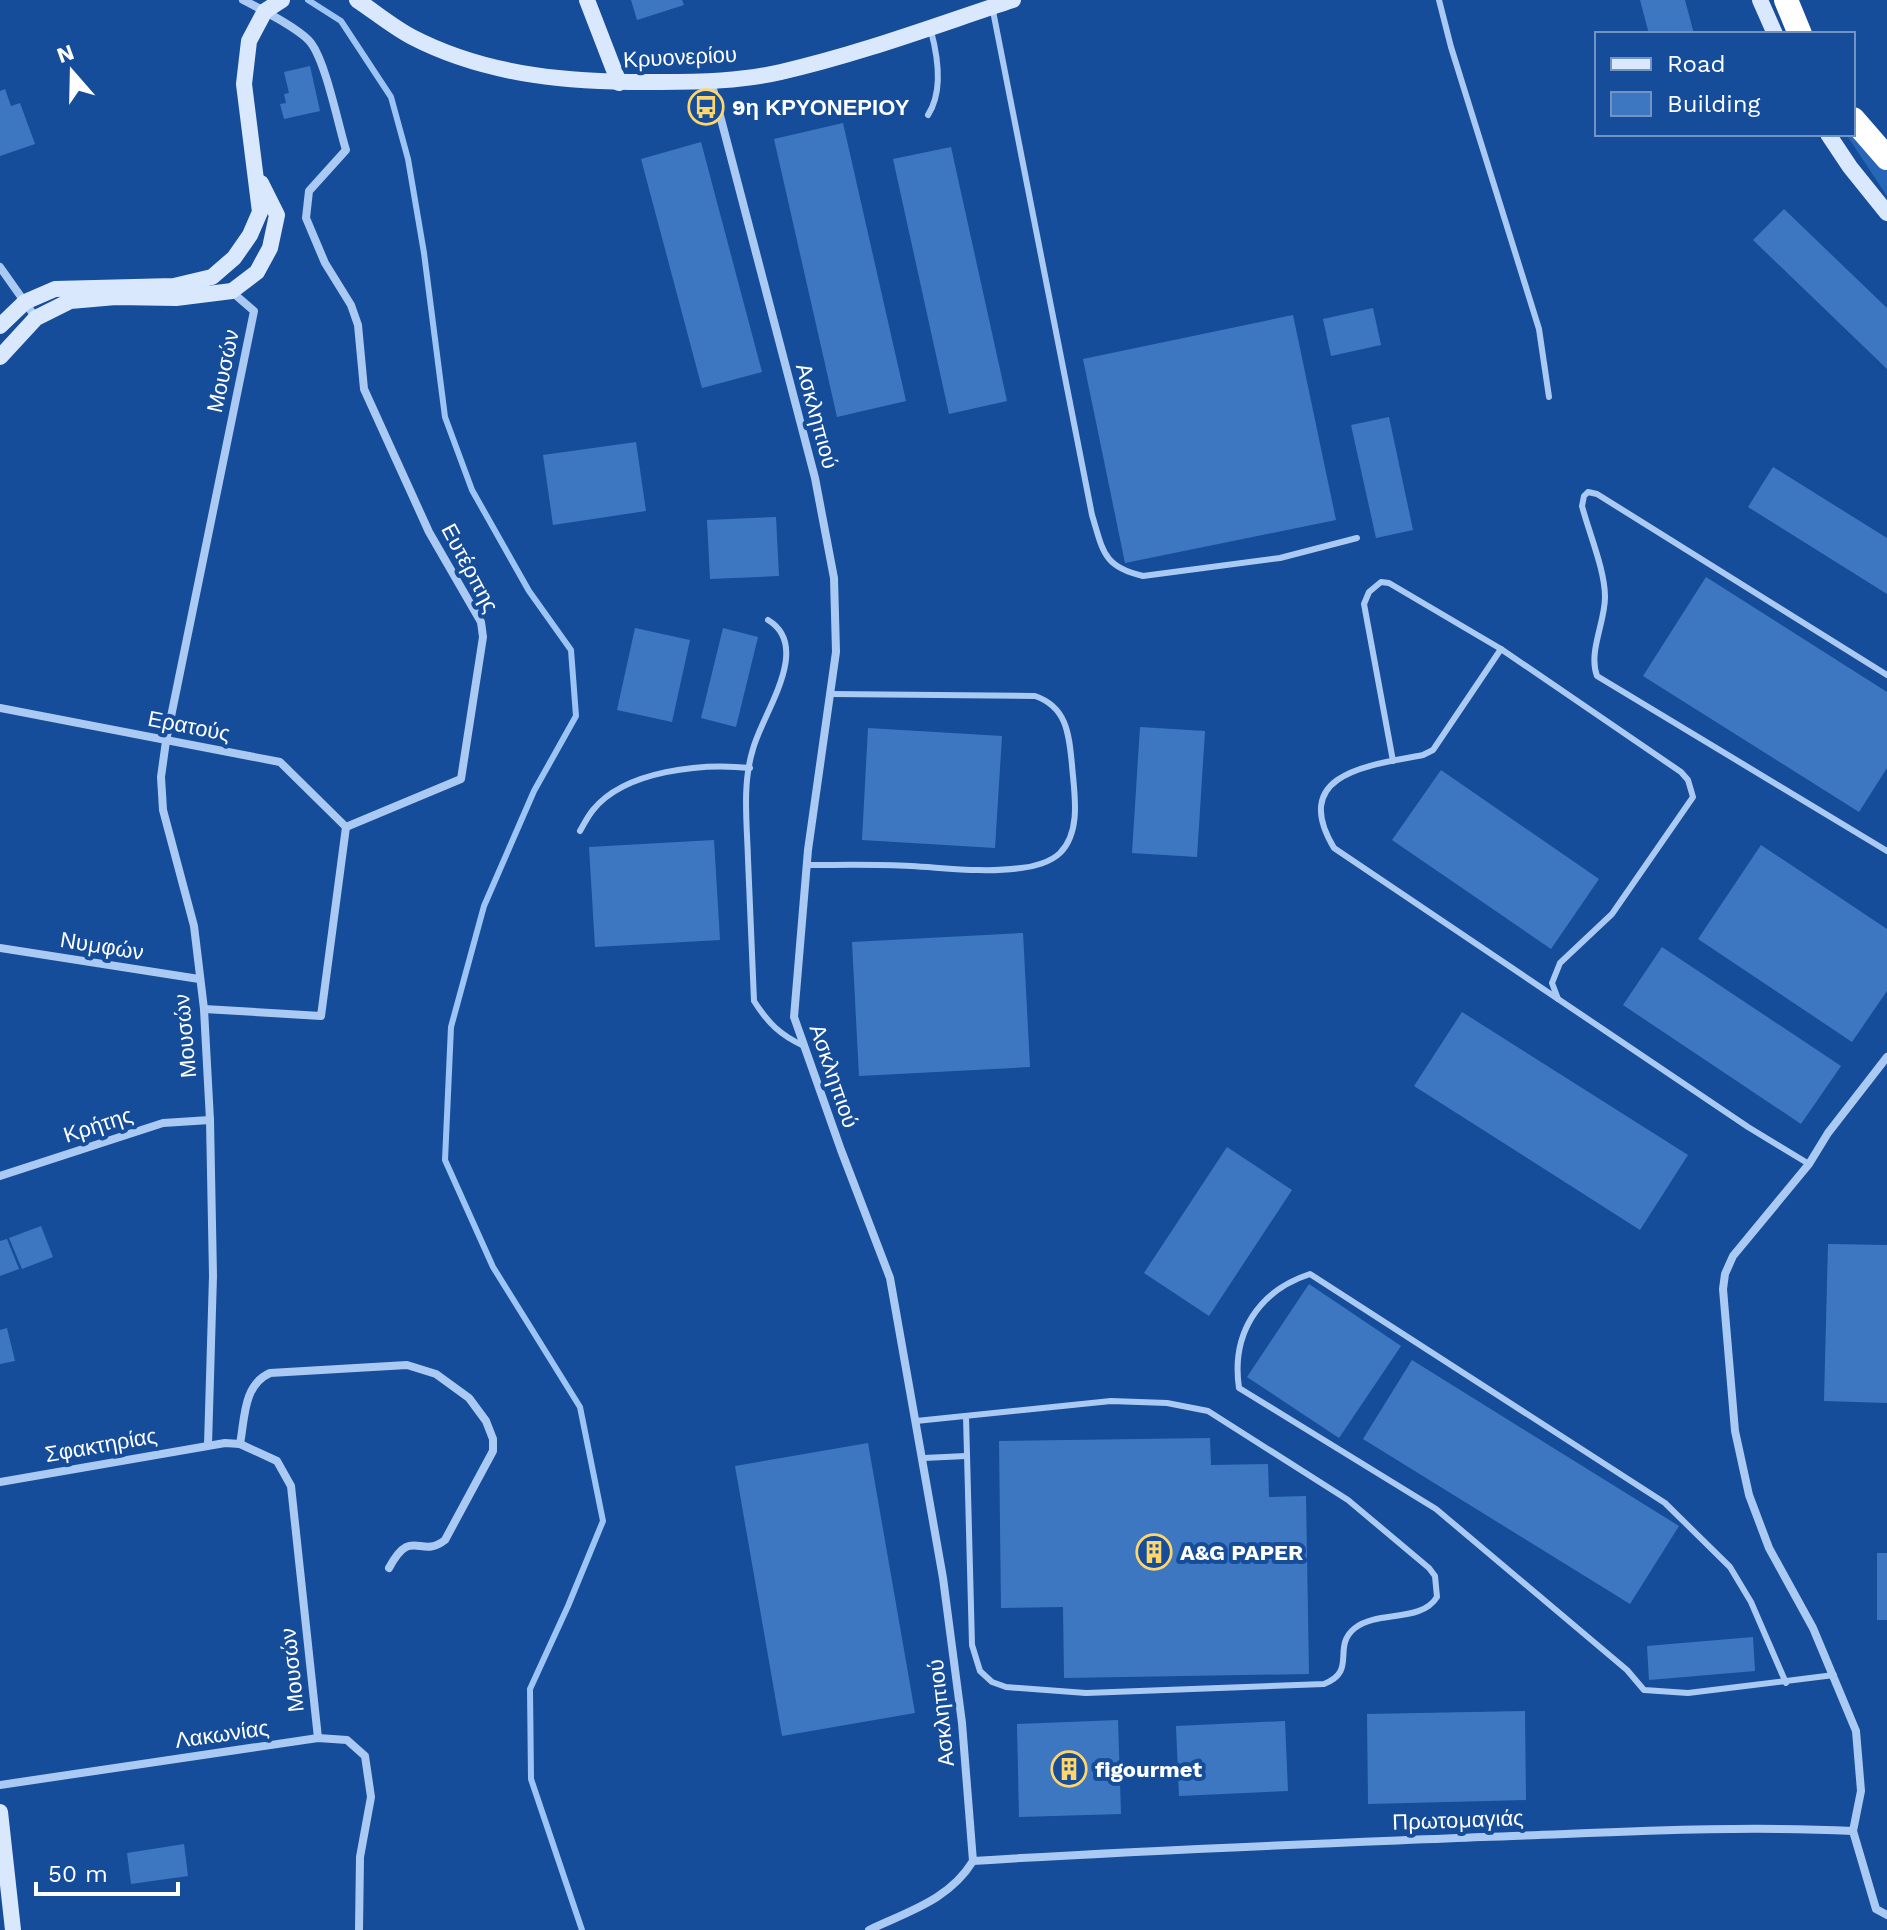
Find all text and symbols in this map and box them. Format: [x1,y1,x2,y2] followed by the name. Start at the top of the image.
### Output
[32,32,112,112] north arrow
[1595,32,1855,136] legend
[53,39,77,68] text: N
[622,42,738,72] street label: Κρυονερίου
[1667,50,1726,78] text: Road
[687,88,725,126] bus stop icon: 9η ΚΡΥΟΝΕΡΙΟΥ
[1667,90,1760,118] text: Building
[732,95,910,120] place label: 9η ΚΡΥΟΝΕΡΙΟΥ
[202,327,244,415] street label: Μουσών
[791,361,843,471] street label: Ασκληπιού
[436,519,504,617] street label: Ευτέρπης
[146,706,232,746] street label: Ερατούς
[59,927,145,965] street label: Νυμφών
[169,993,201,1079] street label: Μουσών
[805,1021,863,1131] street label: Ασκληπιού
[60,1102,136,1148] street label: Κρήτης
[43,1423,159,1467] street label: Σφακτηρίας
[1135,1533,1173,1571] building icon: A&G PAPER
[1180,1540,1303,1565] place label: A&G PAPER
[275,1627,309,1713] street label: Μουσών
[923,1658,959,1768] street label: Ασκληπιού
[173,1715,271,1753] street label: Λακωνίας
[1050,1750,1088,1788] building icon: figourmet
[1095,1757,1202,1782] place label: figourmet
[1392,1805,1524,1835] street label: Πρωτομαγιάς
[36,1846,178,1896] scale bar
[48,1860,108,1888] text: 50 m

